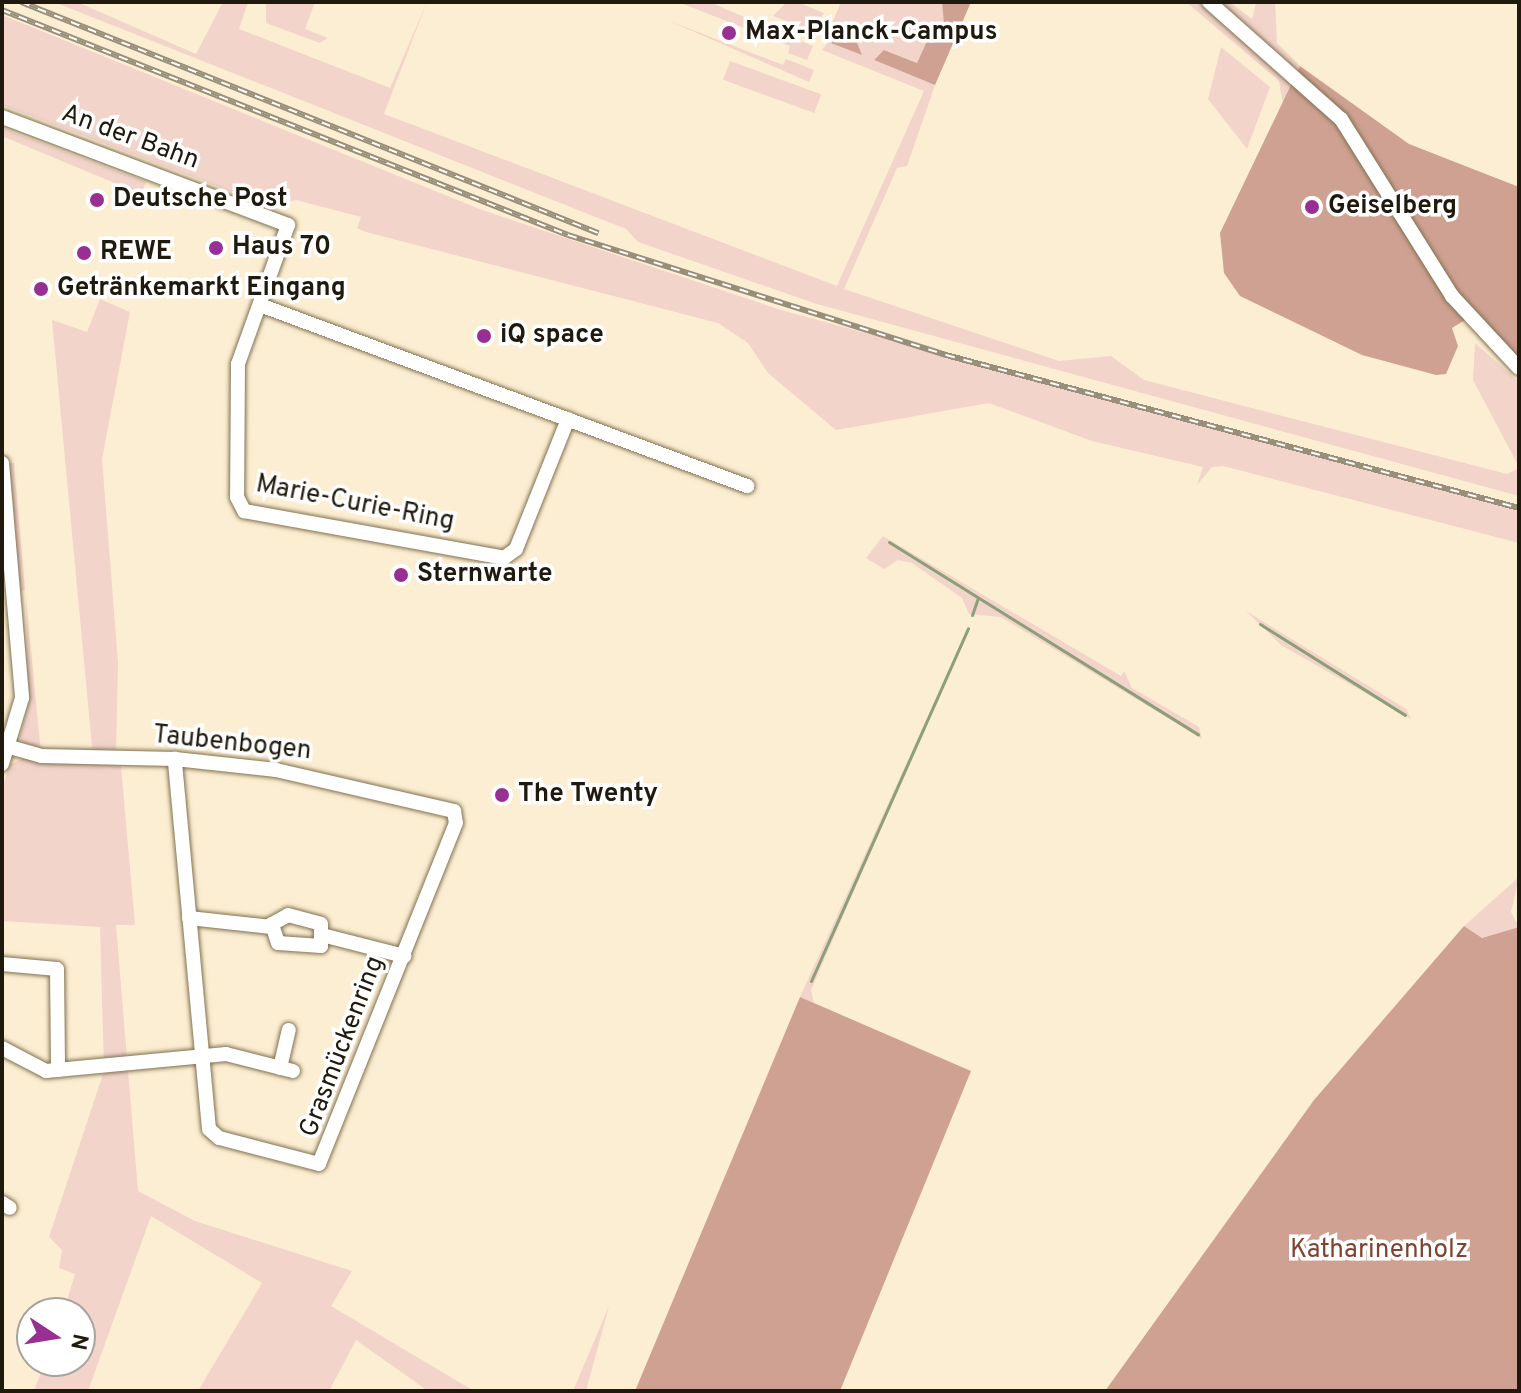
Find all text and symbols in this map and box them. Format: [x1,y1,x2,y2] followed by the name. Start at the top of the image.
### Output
[745,17,998,49] place label: Max-Planck-Campus
[720,24,738,42] marker: Max-Planck-Campus
[57,99,203,177] street label: An der Bahn
[113,184,287,216] place label: Deutsche Post
[88,191,106,209] marker: Deutsche Post
[1328,191,1457,223] place label: Geiselberg
[1303,198,1321,216] marker: Geiselberg
[232,232,331,264] place label: Haus 70
[100,237,172,269] place label: REWE
[207,239,225,257] marker: Haus 70
[75,244,93,262] marker: REWE
[57,273,346,305] place label: Getränkemarkt Eingang
[32,280,50,298] marker: Getränkemarkt Eingang
[500,320,604,352] place label: iQ space
[475,327,493,345] marker: iQ space
[253,469,457,539] street label: Marie-Curie-Ring
[417,559,552,591] place label: Sternwarte
[392,566,410,584] marker: Sternwarte
[151,720,313,768] street label: Taubenbogen
[518,779,658,811] place label: The Twenty
[493,786,511,804] marker: The Twenty
[294,952,392,1142] street label: Grasmückenring
[1290,1235,1468,1267] park label: Katharinenholz
[16,1297,96,1377] north arrow
[63,1331,93,1352] text: N

